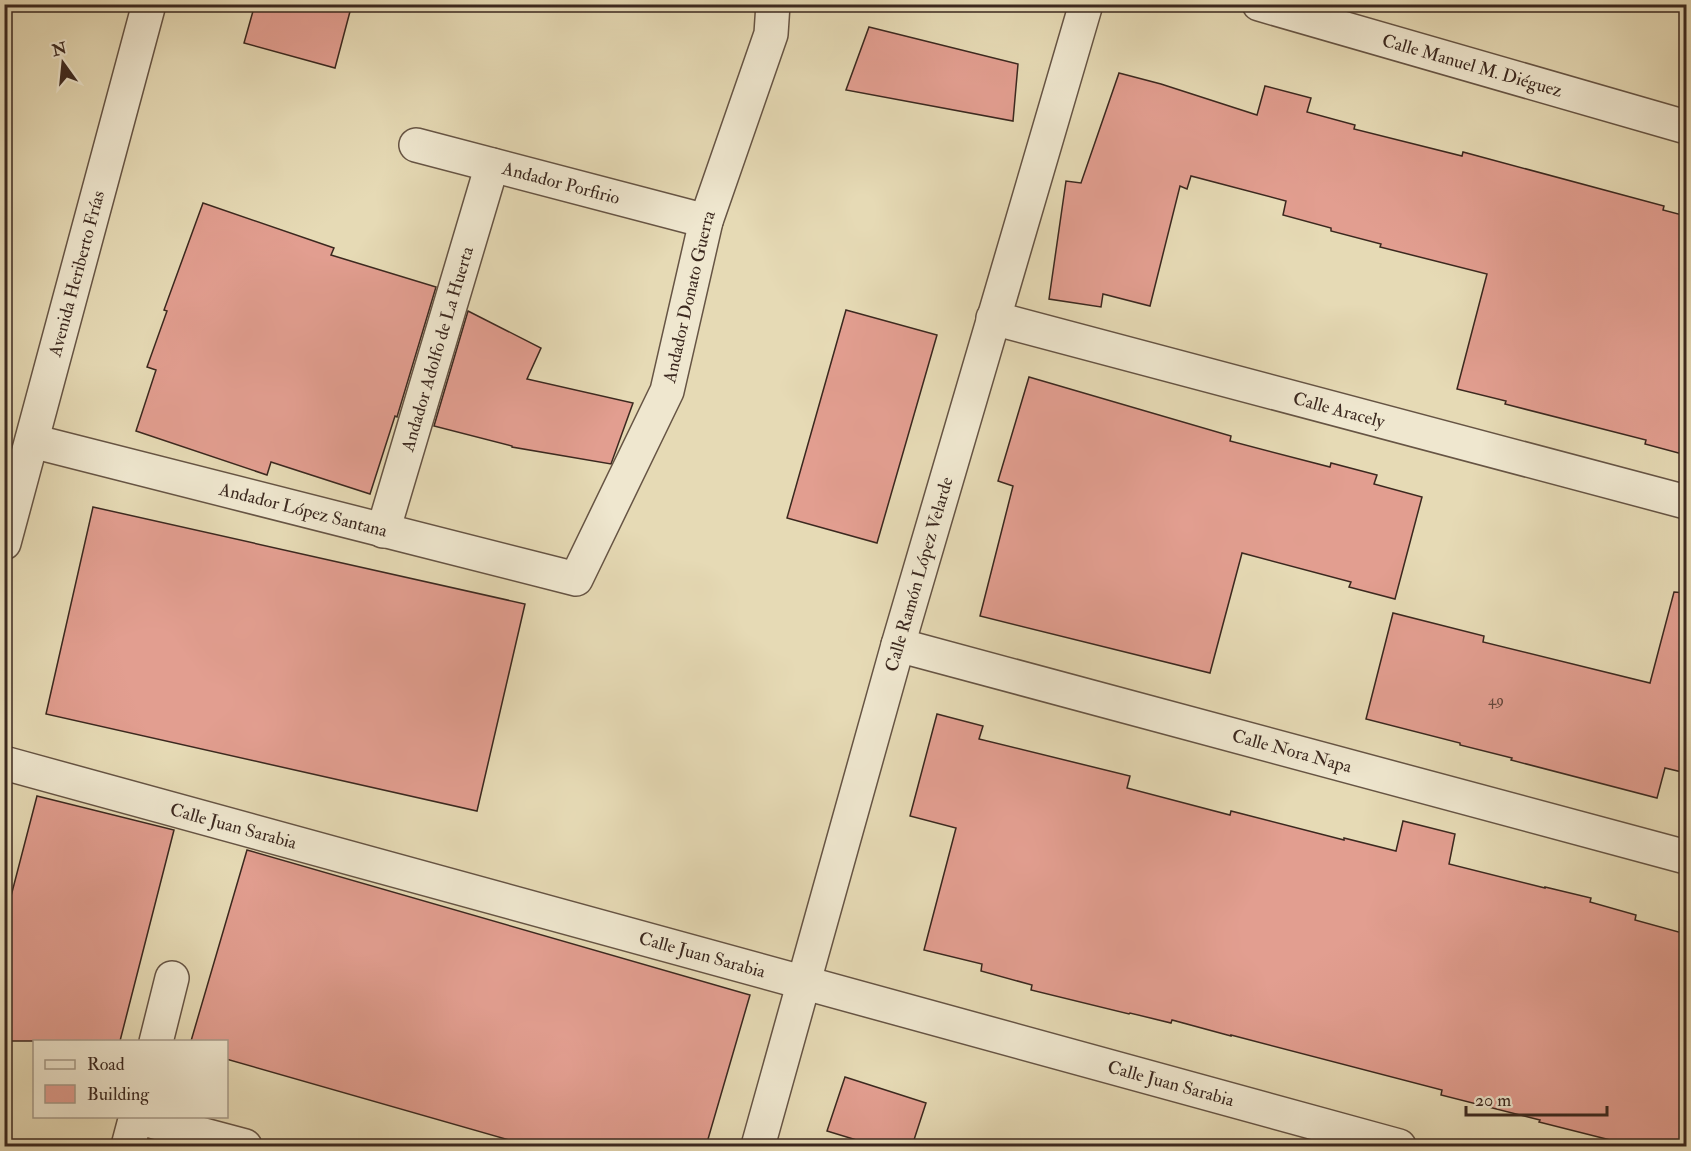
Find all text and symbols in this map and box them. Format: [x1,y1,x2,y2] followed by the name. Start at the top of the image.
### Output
[1379,29,1565,103] street label: Calle Manuel M. Diéguez
[33,33,93,93] north arrow
[49,38,70,61] text: N
[499,157,622,210] street label: Andador Porfirio
[43,188,110,360] street label: Avenida Heriberto Frías
[658,207,721,386] street label: Andador Donato Guerra
[396,243,479,455] street label: Andador Adolfo de La Huerta
[1291,387,1388,434] street label: Calle Aracely
[880,474,959,674] street label: Calle Ramón López Velarde
[216,478,390,543] street label: Andador López Santana
[1488,691,1504,710] house number: 49
[1229,724,1355,779] street label: Calle Nora Napa
[167,798,300,855] street label: Calle Juan Sarabia
[636,927,768,984] street label: Calle Juan Sarabia
[33,1040,228,1118] legend
[87,1053,125,1076] text: Road
[1105,1055,1237,1112] street label: Calle Juan Sarabia
[1466,1079,1607,1117] scale bar
[87,1083,150,1106] text: Building
[1475,1089,1511,1112] text: 20 m

